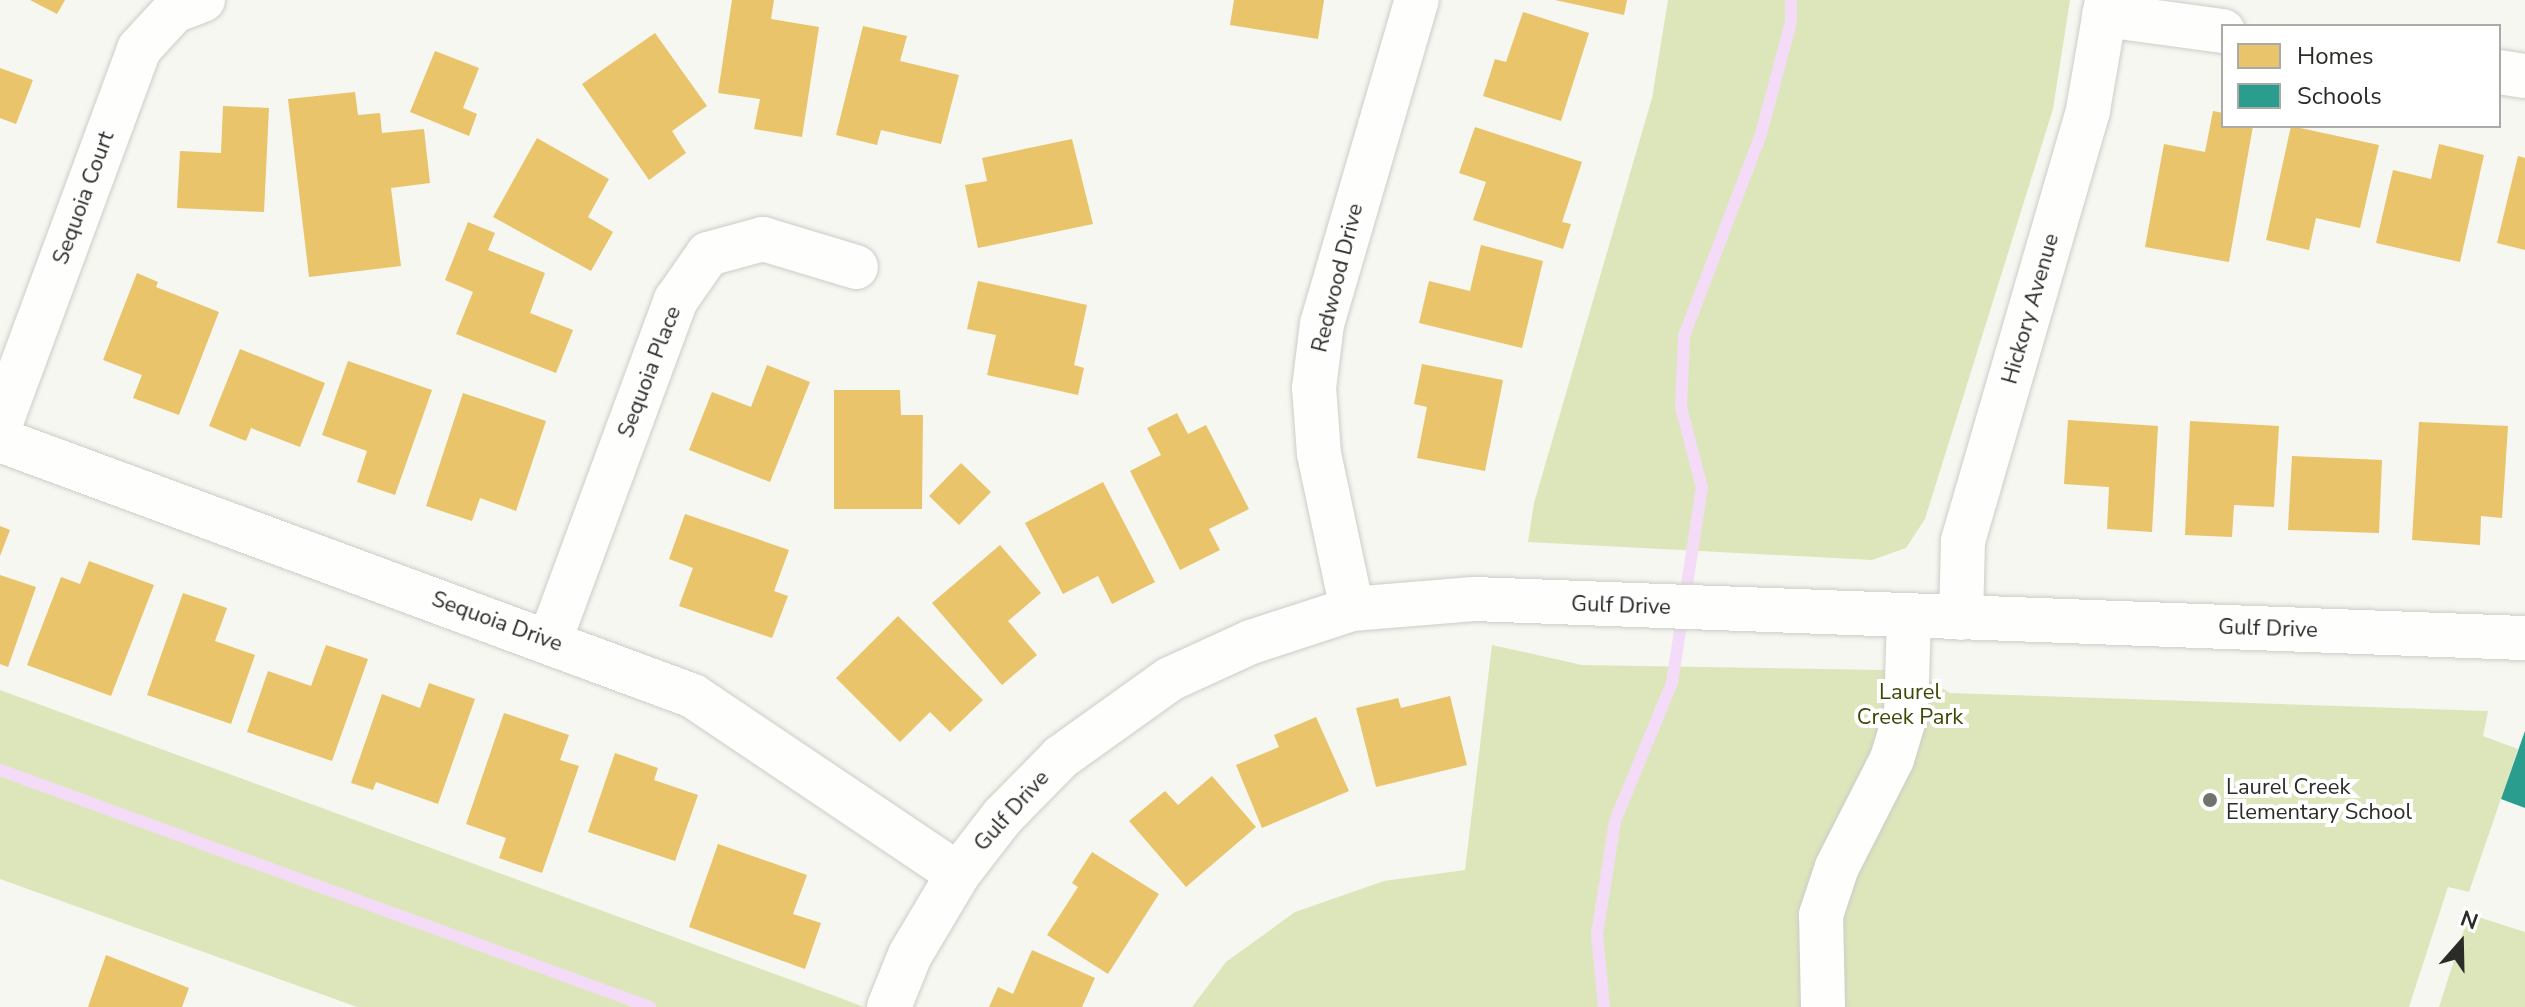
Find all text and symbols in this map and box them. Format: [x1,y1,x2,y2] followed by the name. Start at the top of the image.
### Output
[2221,24,2501,128] legend
[2297,40,2373,72] text: Homes
[2297,80,2382,112] text: Schools
[48,128,120,268] street label: Sequoia Court
[1307,201,1369,355] street label: Redwood Drive
[1997,231,2065,387] street label: Hickory Avenue
[613,302,687,442] street label: Sequoia Place
[428,586,566,658] street label: Sequoia Drive
[1571,591,1671,621] street label: Gulf Drive
[2218,614,2318,644] street label: Gulf Drive
[1857,679,1963,730] park label: Laurel Creek Park
[969,765,1055,857] street label: Gulf Drive
[2226,774,2412,826] place label: Laurel Creek Elementary School
[2201,791,2219,809] marker: Laurel Creek Elementary School
[2421,903,2501,983] north arrow
[2456,904,2482,937] text: N

